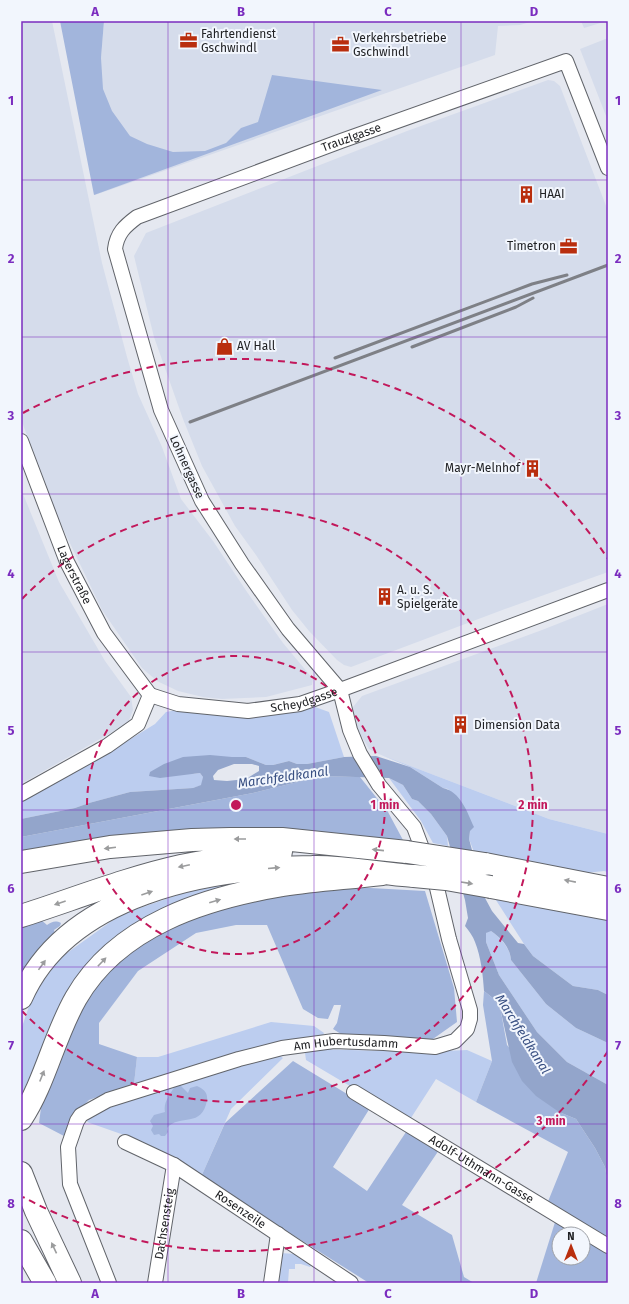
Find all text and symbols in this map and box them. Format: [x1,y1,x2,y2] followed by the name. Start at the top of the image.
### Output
[90,4,99,19] text: A
[237,4,245,19] text: B
[384,4,392,19] text: C
[530,4,539,19] text: D
[201,27,277,55] place label: Fahrtendienst Gschwindl
[178,31,198,51] office icon: Fahrtendienst Gschwindl
[353,31,446,59] place label: Verkehrsbetriebe Gschwindl
[330,35,350,55] office icon: Verkehrsbetriebe Gschwindl
[8,93,14,108] text: 1
[615,93,621,108] text: 1
[320,120,383,155] street label: Trauzlgasse
[516,184,536,204] building icon: HAAI
[539,187,564,201] place label: HAAI
[559,236,579,256] office icon: Timetron
[507,239,556,253] place label: Timetron
[8,251,15,266] text: 2
[615,251,622,266] text: 2
[214,336,234,356] shop icon: AV Hall
[237,339,276,353] place label: AV Hall
[7,408,15,423] text: 3
[614,408,622,423] text: 3
[167,433,207,501] street label: Lohnergasse
[523,458,543,478] building icon: Mayr-Melnhof
[445,461,521,475] place label: Mayr-Melnhof
[54,543,95,606] street label: Lagerstraße
[7,566,15,581] text: 4
[614,566,622,581] text: 4
[397,583,458,611] place label: A. u. S. Spielgeräte
[374,587,394,607] building icon: A. u. S. Spielgeräte
[270,684,339,715] street label: Scheydgasse
[451,715,471,735] building icon: Dimension Data
[474,718,560,732] place label: Dimension Data
[8,723,15,738] text: 5
[615,723,622,738] text: 5
[237,763,329,791] water label: Marchfeldkanal
[229,798,243,812] centre of rings
[371,798,399,812] text: 1 min
[518,798,548,812] text: 2 min
[233,836,246,842] one-way arrow
[104,844,116,851] one-way arrow
[372,846,384,853] one-way arrow
[178,863,191,869] one-way arrow
[268,865,280,872] one-way arrow
[564,878,576,884] one-way arrow
[460,880,473,886] one-way arrow
[7,881,15,896] text: 6
[614,881,622,896] text: 6
[141,890,153,896] one-way arrow
[210,898,222,904] one-way arrow
[54,900,66,906] one-way arrow
[98,957,107,967] one-way arrow
[37,960,45,970] one-way arrow
[493,991,554,1077] water label: Marchfeldkanal
[293,1034,399,1053] street label: Am Hubertusdamm
[8,1038,14,1053] text: 7
[615,1038,621,1053] text: 7
[39,1070,45,1082] one-way arrow
[535,1114,566,1128] text: 3 min
[426,1132,536,1206] street label: Adolf-Uthmann-Gasse
[152,1186,177,1260] street label: Dachsensteig
[212,1187,269,1231] street label: Rosenzeile
[7,1196,15,1211] text: 8
[614,1196,622,1211] text: 8
[551,1226,591,1266] north arrow
[567,1230,575,1243] text: N
[51,1242,57,1253] one-way arrow
[90,1286,99,1301] text: A
[237,1286,245,1301] text: B
[384,1286,392,1301] text: C
[530,1286,539,1301] text: D

